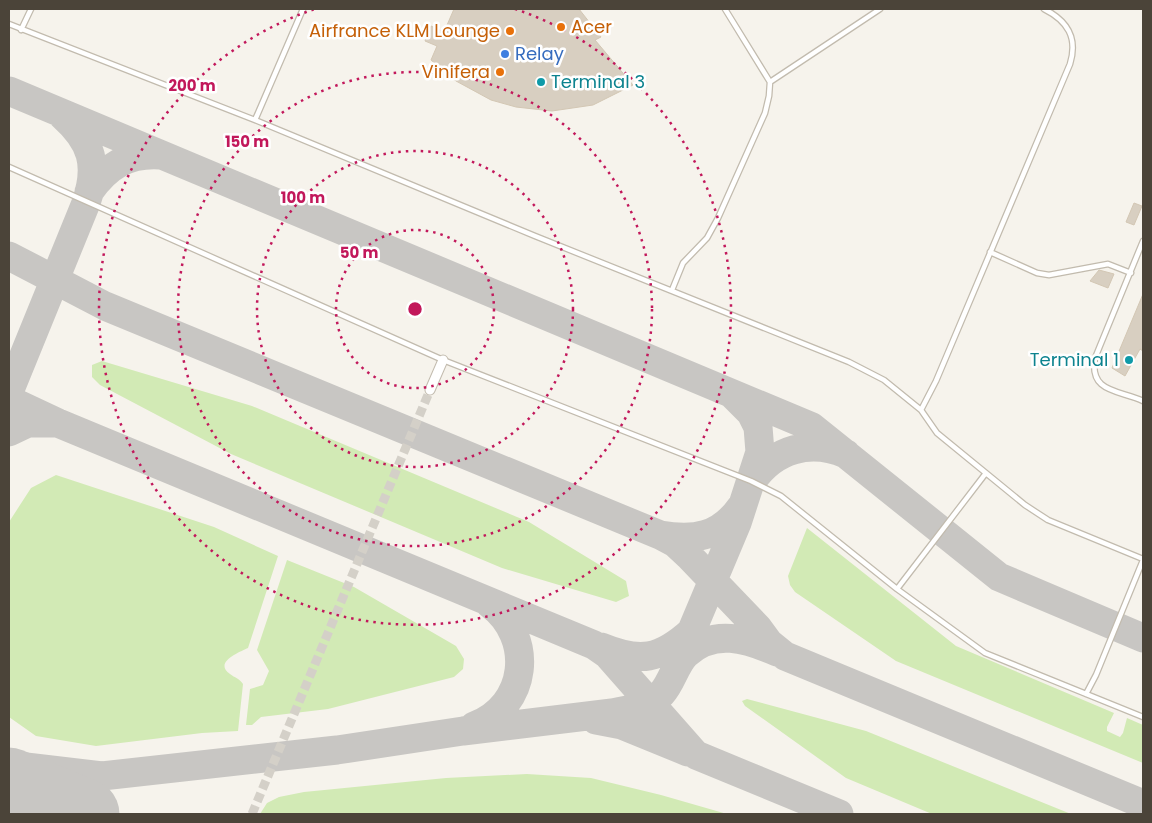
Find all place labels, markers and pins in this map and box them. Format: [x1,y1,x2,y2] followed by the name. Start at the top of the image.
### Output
[571,14,612,39] place label: Acer
[309,18,500,43] place label: Airfrance KLM Lounge
[555,21,567,33] marker: Acer
[504,25,516,37] marker: Airfrance KLM Lounge
[515,41,564,66] place label: Relay
[499,48,511,60] marker: Relay
[421,59,490,84] place label: Vinifera
[494,66,506,78] marker: Vinifera
[551,69,645,94] place label: Terminal 3
[535,76,547,88] marker: Terminal 3
[406,300,424,318] centre of rings
[1030,347,1119,372] place label: Terminal 1
[1123,354,1135,366] marker: Terminal 1

